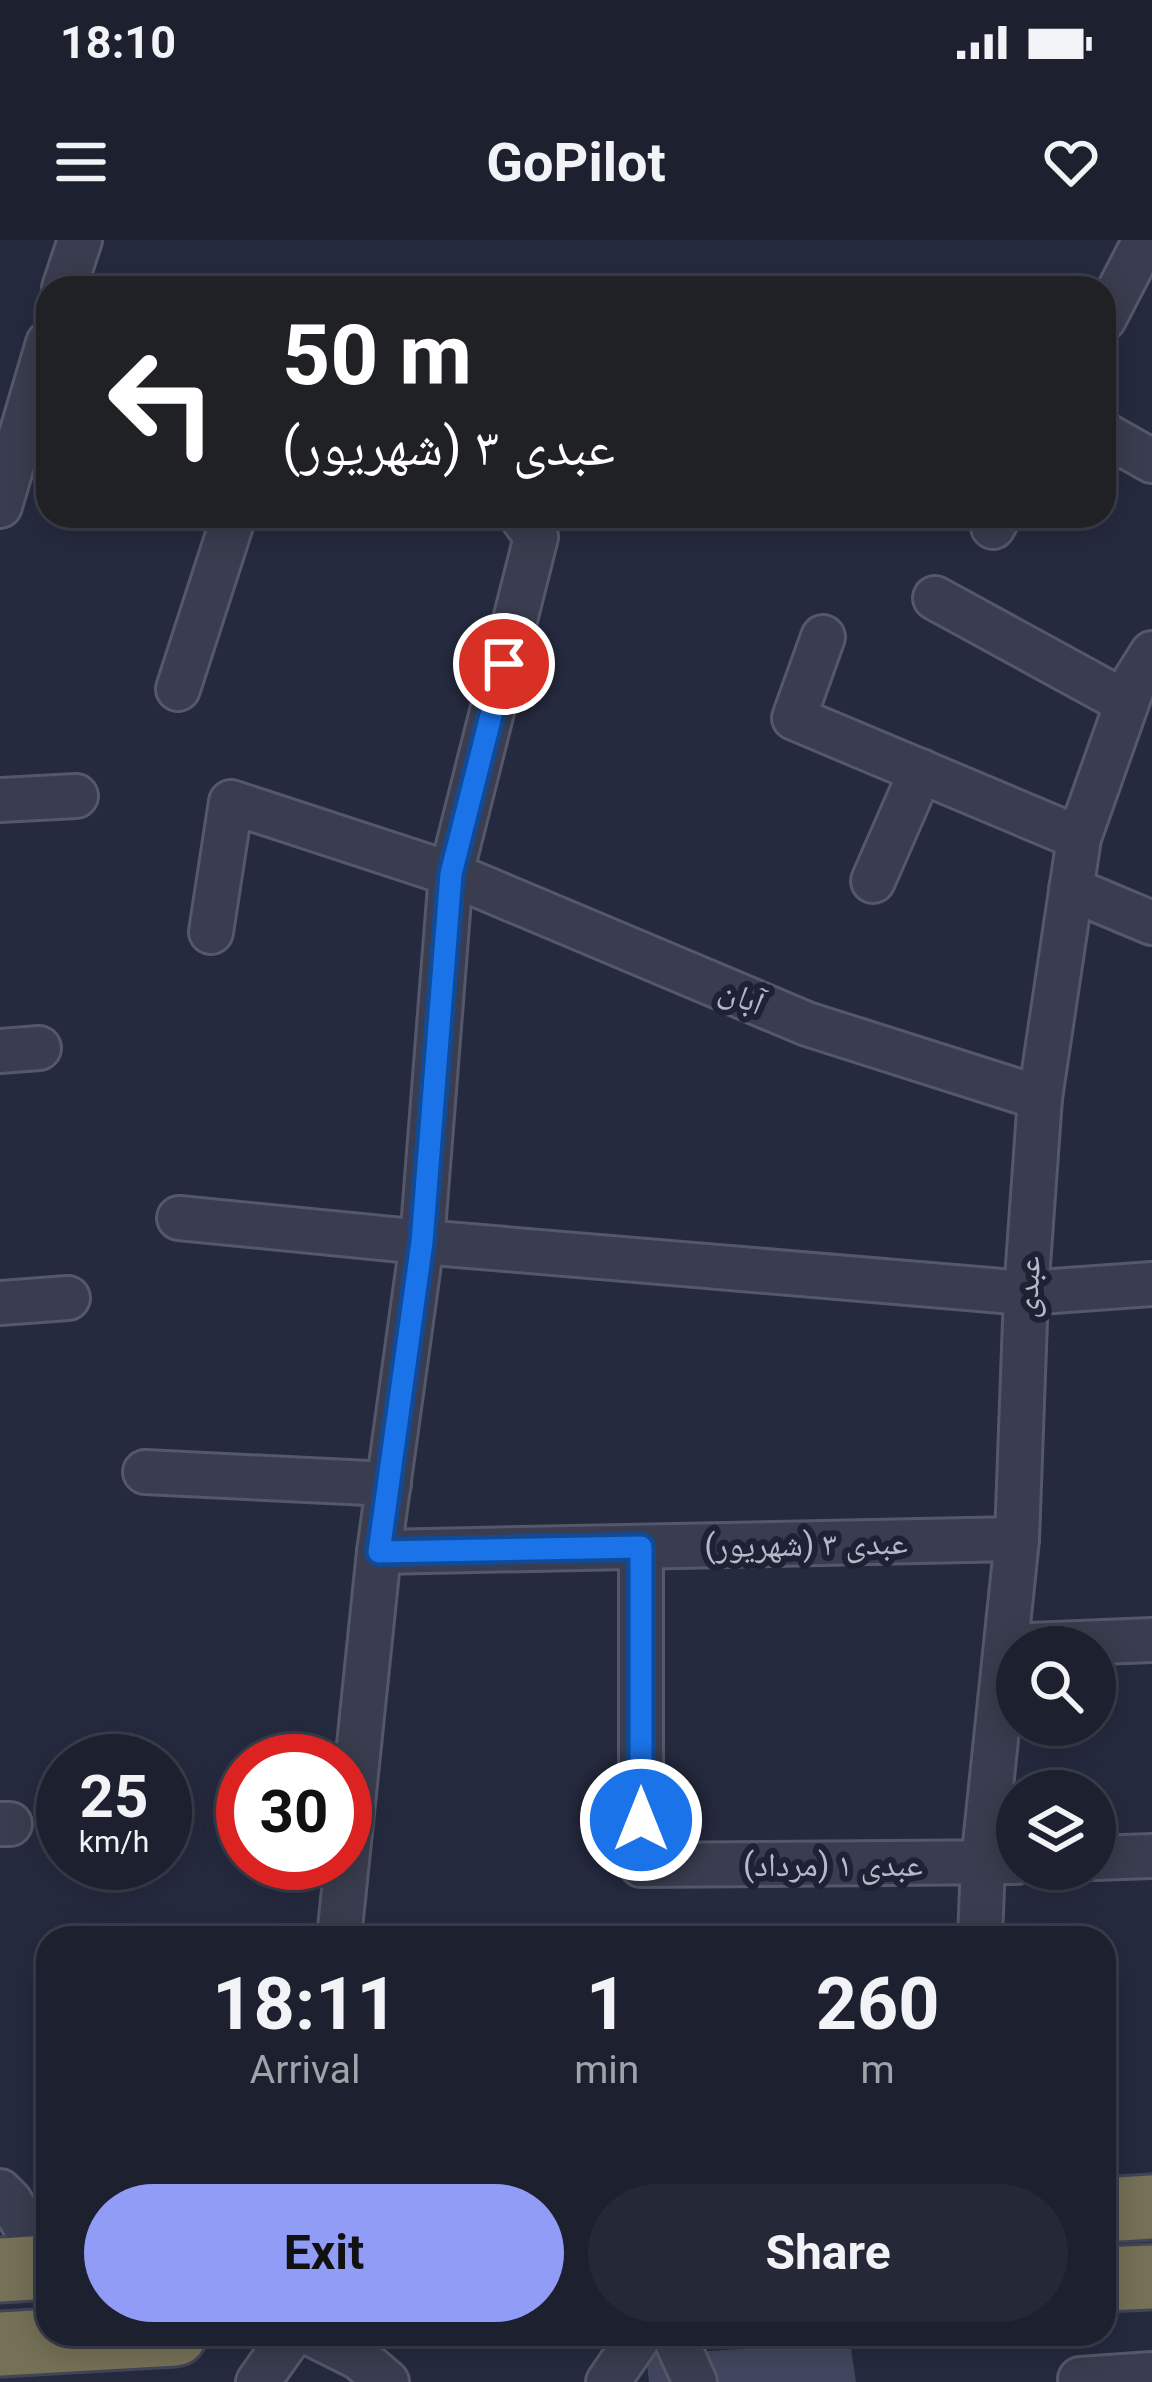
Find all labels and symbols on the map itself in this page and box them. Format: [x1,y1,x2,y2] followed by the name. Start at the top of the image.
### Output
[453,613,555,715] pin
[713,969,772,1024] street label: آبان
[1006,1255,1049,1319] street label: عبدی
[704,1523,908,1566] street label: عبدی ۳ (شهریور)
[216,1734,372,1890] speed limit sign: 30
[578,1757,704,1883] position arrow
[743,1845,923,1885] street label: عبدی ۱ (مرداد)

